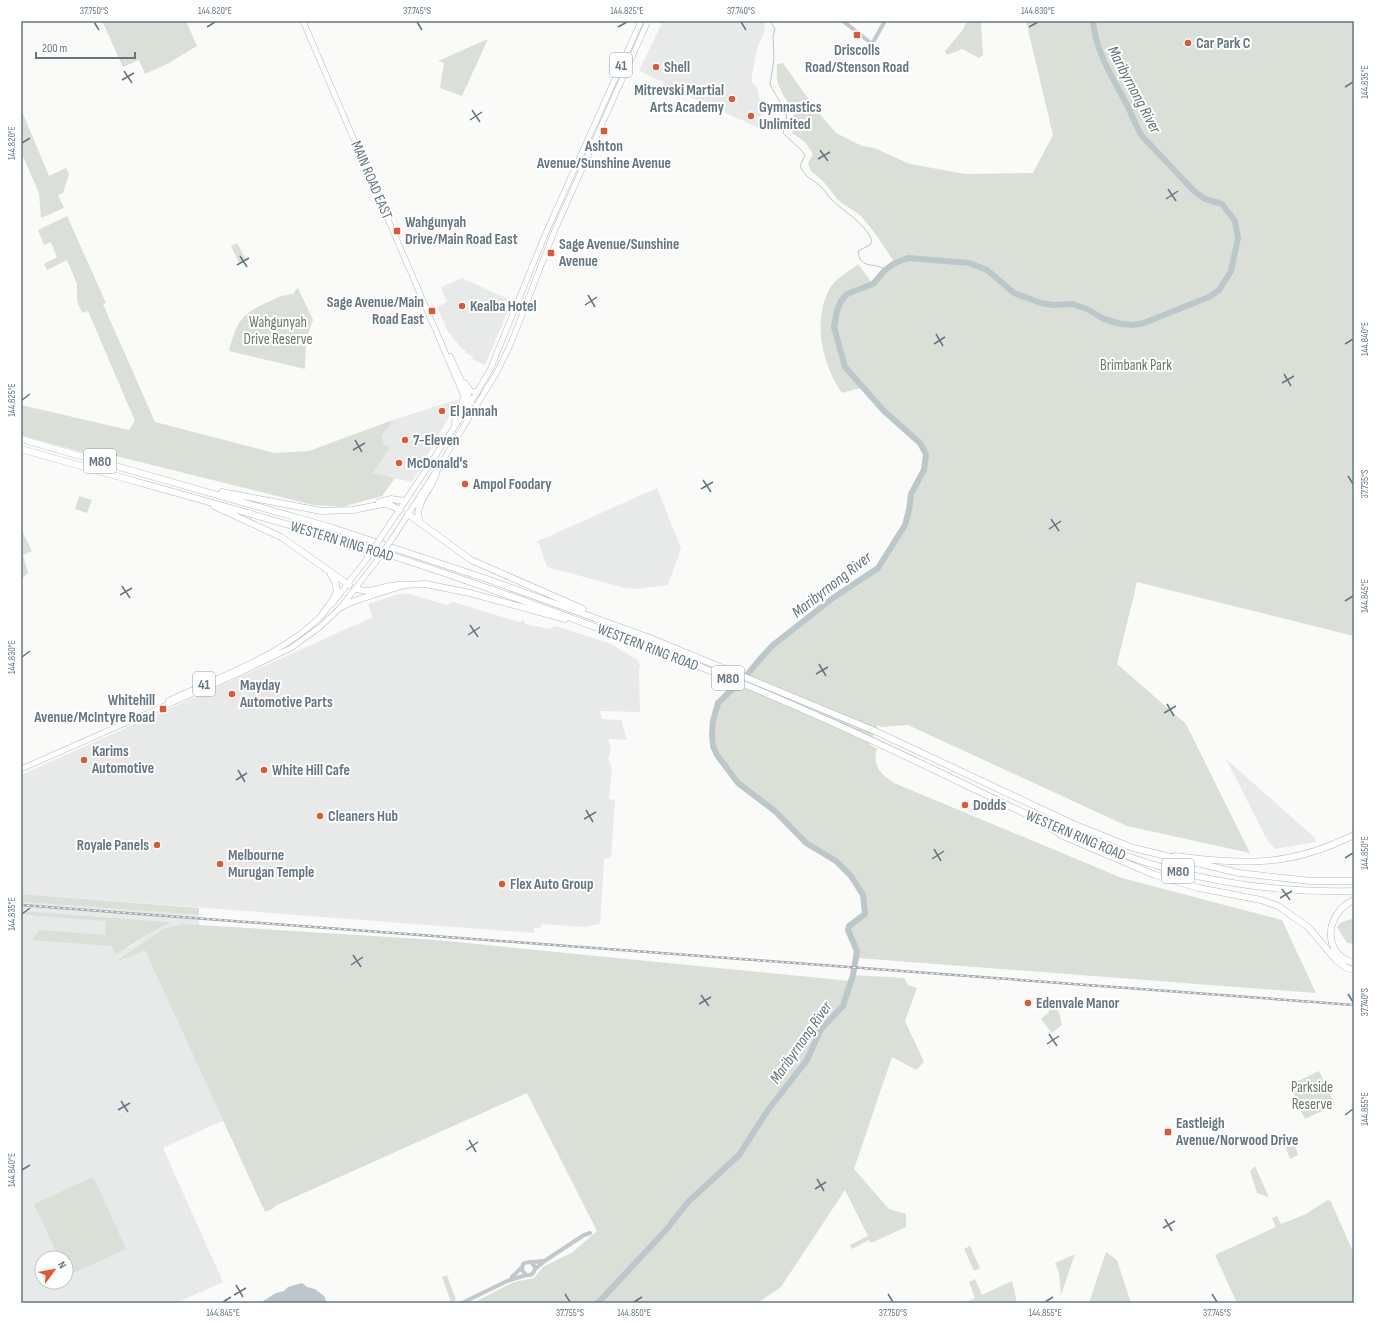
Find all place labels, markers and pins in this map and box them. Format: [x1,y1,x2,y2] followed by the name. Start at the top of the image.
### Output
[852,30,862,40] marker: Driscolls Road/Stenson Road
[1196,34,1251,53] place label: Car Park C
[1183,38,1193,48] marker: Car Park C
[805,41,909,77] place label: Driscolls Road/Stenson Road
[664,58,690,77] place label: Shell
[651,62,661,72] marker: Shell
[634,81,725,117] place label: Mitrevski Martial Arts Academy
[727,94,737,104] marker: Mitrevski Martial Arts Academy
[759,98,822,134] place label: Gymnastics Unlimited
[746,111,756,121] marker: Gymnastics Unlimited
[599,126,609,136] marker: Ashton Avenue/Sunshine Avenue
[536,137,671,173] place label: Ashton Avenue/Sunshine Avenue
[405,213,518,249] place label: Wahgunyah Drive/Main Road East
[392,226,402,236] marker: Wahgunyah Drive/Main Road East
[558,235,679,271] place label: Sage Avenue/Sunshine Avenue
[546,248,556,258] marker: Sage Avenue/Sunshine Avenue
[327,293,424,329] place label: Sage Avenue/Main Road East
[470,297,537,316] place label: Kealba Hotel
[457,301,467,311] marker: Kealba Hotel
[427,306,437,316] marker: Sage Avenue/Main Road East
[450,402,498,421] place label: El Jannah
[437,406,447,416] marker: El Jannah
[413,431,460,450] place label: 7-Eleven
[400,435,410,445] marker: 7-Eleven
[407,454,468,473] place label: McDonald's
[394,458,404,468] marker: McDonald's
[472,475,552,494] place label: Ampol Foodary
[460,479,470,489] marker: Ampol Foodary
[239,676,333,712] place label: Mayday Automotive Parts
[227,689,237,699] marker: Mayday Automotive Parts
[33,691,155,727] place label: Whitehill Avenue/McIntyre Road
[158,704,168,714] marker: Whitehill Avenue/McIntyre Road
[91,742,154,778] place label: Karims Automotive
[79,755,89,765] marker: Karims Automotive
[272,761,350,780] place label: White Hill Cafe
[259,765,269,775] marker: White Hill Cafe
[973,796,1006,815] place label: Dodds
[960,800,970,810] marker: Dodds
[328,807,398,826] place label: Cleaners Hub
[315,811,325,821] marker: Cleaners Hub
[77,836,149,855] place label: Royale Panels
[152,840,162,850] marker: Royale Panels
[228,846,314,882] place label: Melbourne Murugan Temple
[215,859,225,869] marker: Melbourne Murugan Temple
[510,875,593,894] place label: Flex Auto Group
[497,879,507,889] marker: Flex Auto Group
[1036,994,1120,1013] place label: Edenvale Manor
[1023,998,1033,1008] marker: Edenvale Manor
[1175,1114,1298,1150] place label: Eastleigh Avenue/Norwood Drive
[1163,1127,1173,1137] marker: Eastleigh Avenue/Norwood Drive

